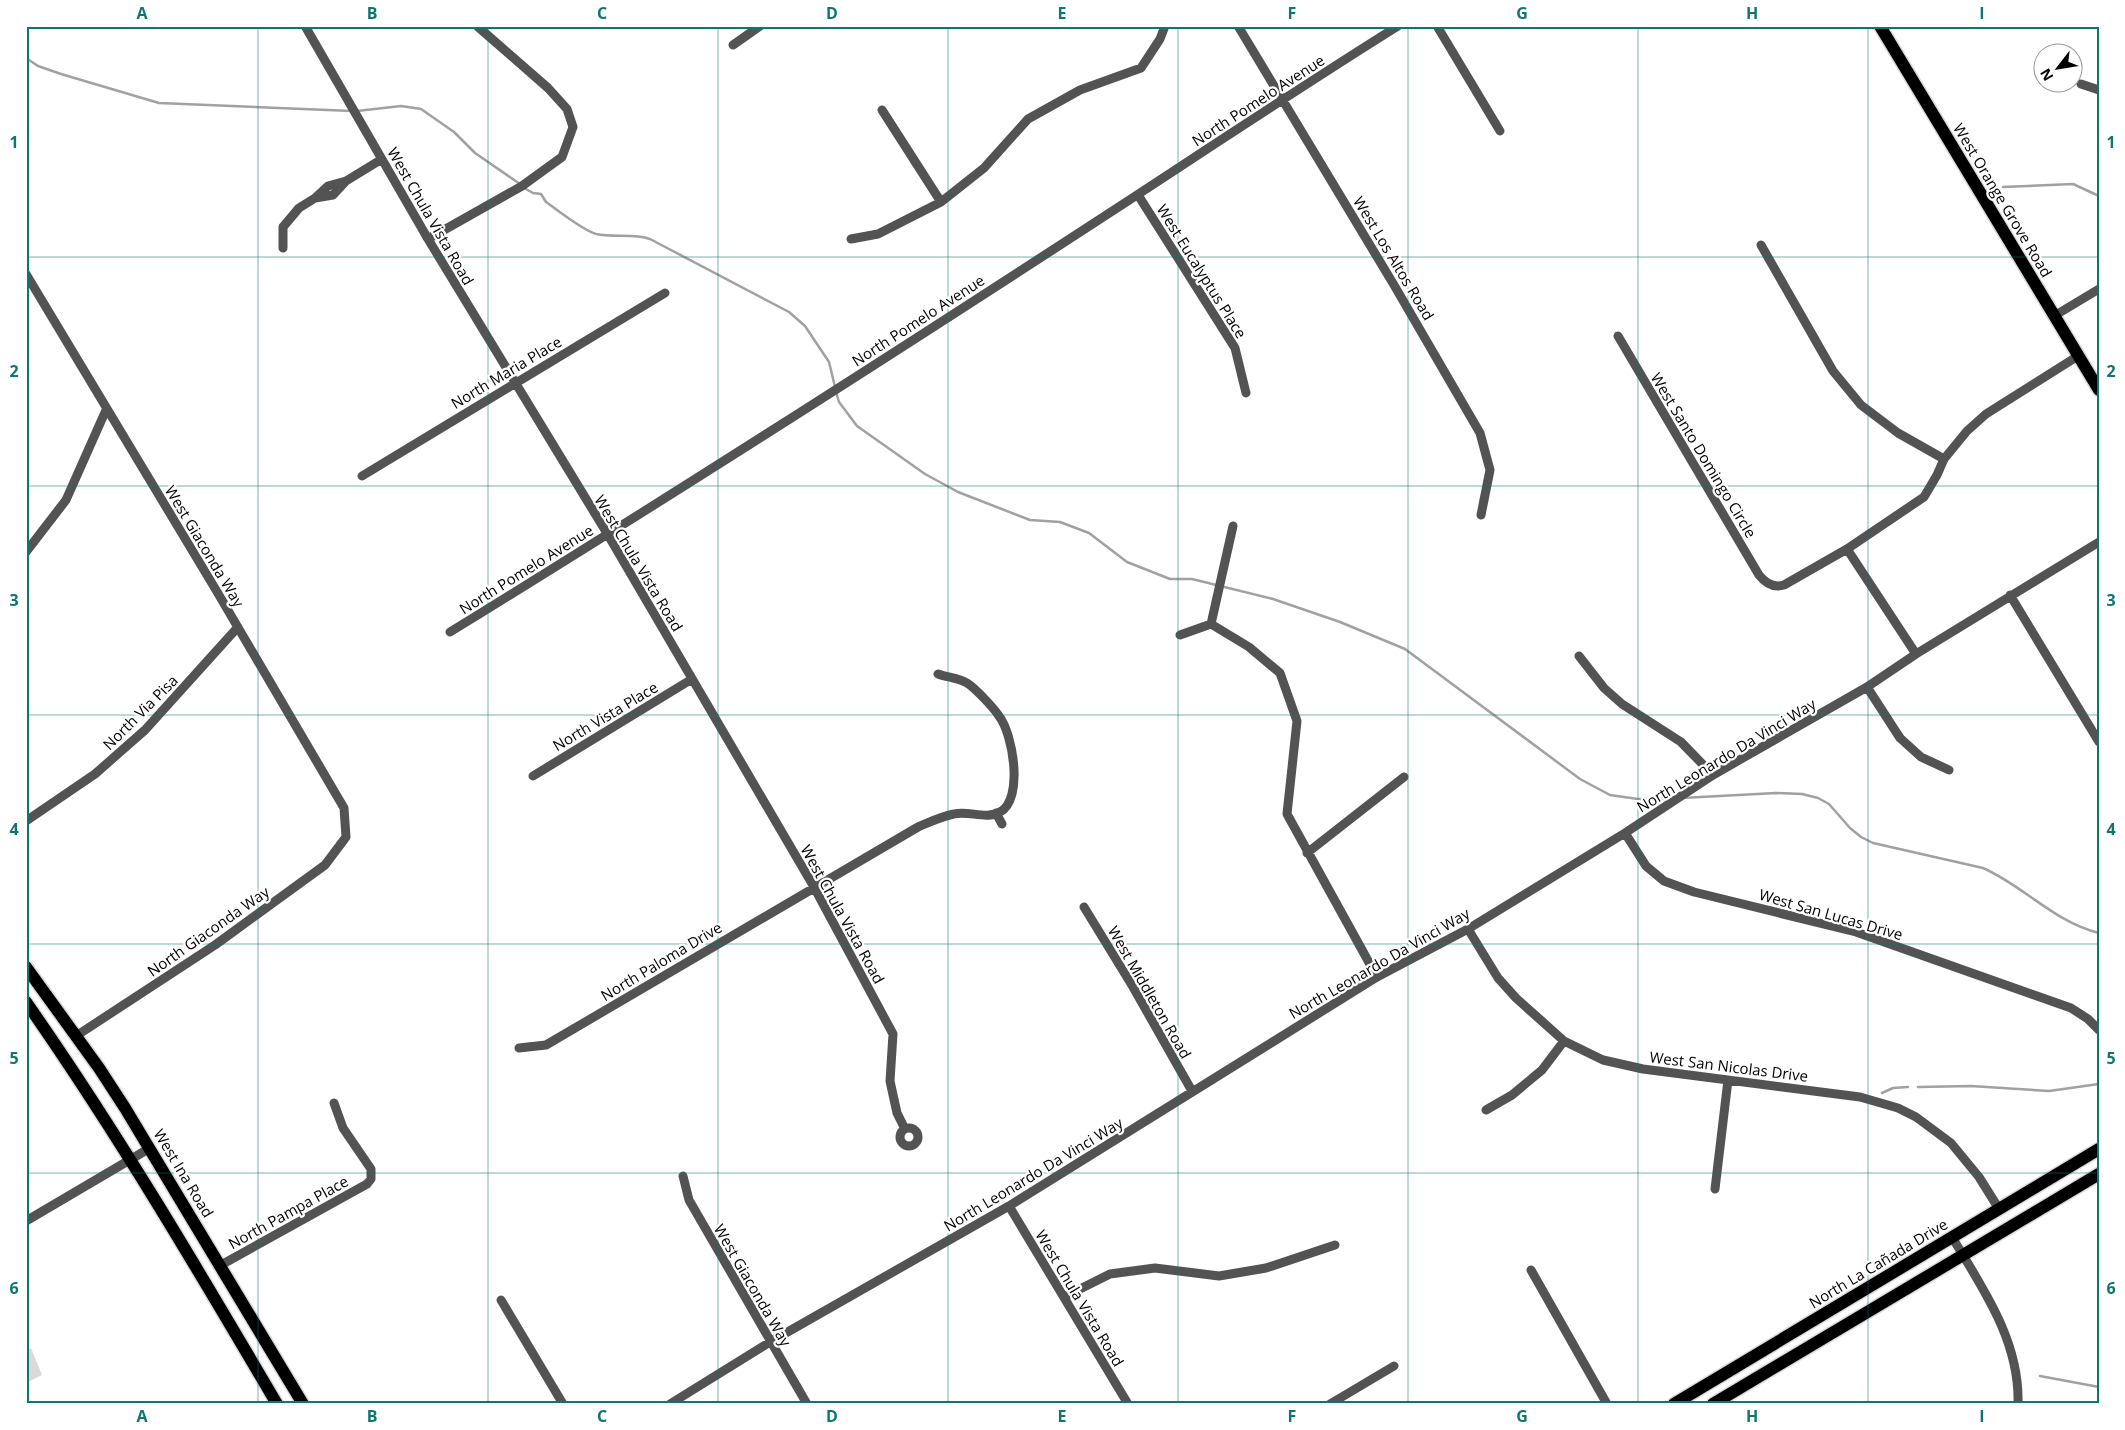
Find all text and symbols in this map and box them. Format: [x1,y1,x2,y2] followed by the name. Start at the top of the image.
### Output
[136,2,148,24] text: A
[367,2,377,24] text: B
[597,2,607,24] text: C
[826,2,838,24] text: D
[1058,2,1067,24] text: E
[1288,2,1296,24] text: F
[1516,2,1528,24] text: G
[1746,2,1758,24] text: H
[1979,2,1985,24] text: I
[2032,42,2082,92] north arrow
[1188,50,1328,150] street label: North Pomelo Avenue
[2035,65,2058,85] text: N
[1949,119,2057,281] street label: West Orange Grove Road
[9,131,19,153] text: 1
[2106,131,2116,153] text: 1
[383,144,479,288] street label: West Chula Vista Road
[1349,192,1439,324] street label: West Los Altos Road
[1153,200,1251,342] street label: West Eucalyptus Place
[848,270,988,370] street label: North Pomelo Avenue
[447,331,565,413] street label: North Maria Place
[9,360,19,382] text: 2
[2106,360,2116,382] text: 2
[1647,369,1761,541] street label: West Santo Domingo Circle
[161,482,249,611] street label: West Giaconda Way
[590,491,688,635] street label: West Chula Vista Road
[455,520,597,618] street label: North Pomelo Avenue
[9,589,19,611] text: 3
[2106,589,2116,611] text: 3
[98,670,182,754] street label: North Via Pisa
[549,677,661,755] street label: North Vista Place
[1633,693,1820,817] street label: North Leonardo Da Vinci Way
[9,818,19,840] text: 4
[2106,818,2116,840] text: 4
[796,841,890,987] street label: West Chula Vista Road
[143,881,273,981] street label: North Giaconda Way
[1757,884,1905,944] street label: West San Lucas Drive
[1285,903,1473,1023] street label: North Leonardo Da Vinci Way
[597,917,725,1005] street label: North Paloma Drive
[1104,922,1196,1062] street label: West Middleton Road
[1649,1046,1809,1086] street label: West San Nicolas Drive
[9,1047,19,1069] text: 5
[2106,1047,2116,1069] text: 5
[940,1112,1127,1236] street label: North Leonardo Da Vinci Way
[150,1125,218,1221] street label: West Ina Road
[224,1171,352,1253] street label: North Pampa Place
[1805,1214,1951,1312] street label: North La Cañada Drive
[710,1220,796,1350] street label: West Giaconda Way
[1031,1226,1129,1370] street label: West Chula Vista Road
[9,1277,19,1299] text: 6
[2106,1277,2116,1299] text: 6
[136,1405,148,1427] text: A
[367,1405,377,1427] text: B
[597,1405,607,1427] text: C
[826,1405,838,1427] text: D
[1058,1405,1067,1427] text: E
[1288,1405,1296,1427] text: F
[1516,1405,1528,1427] text: G
[1746,1405,1758,1427] text: H
[1979,1405,1985,1427] text: I

